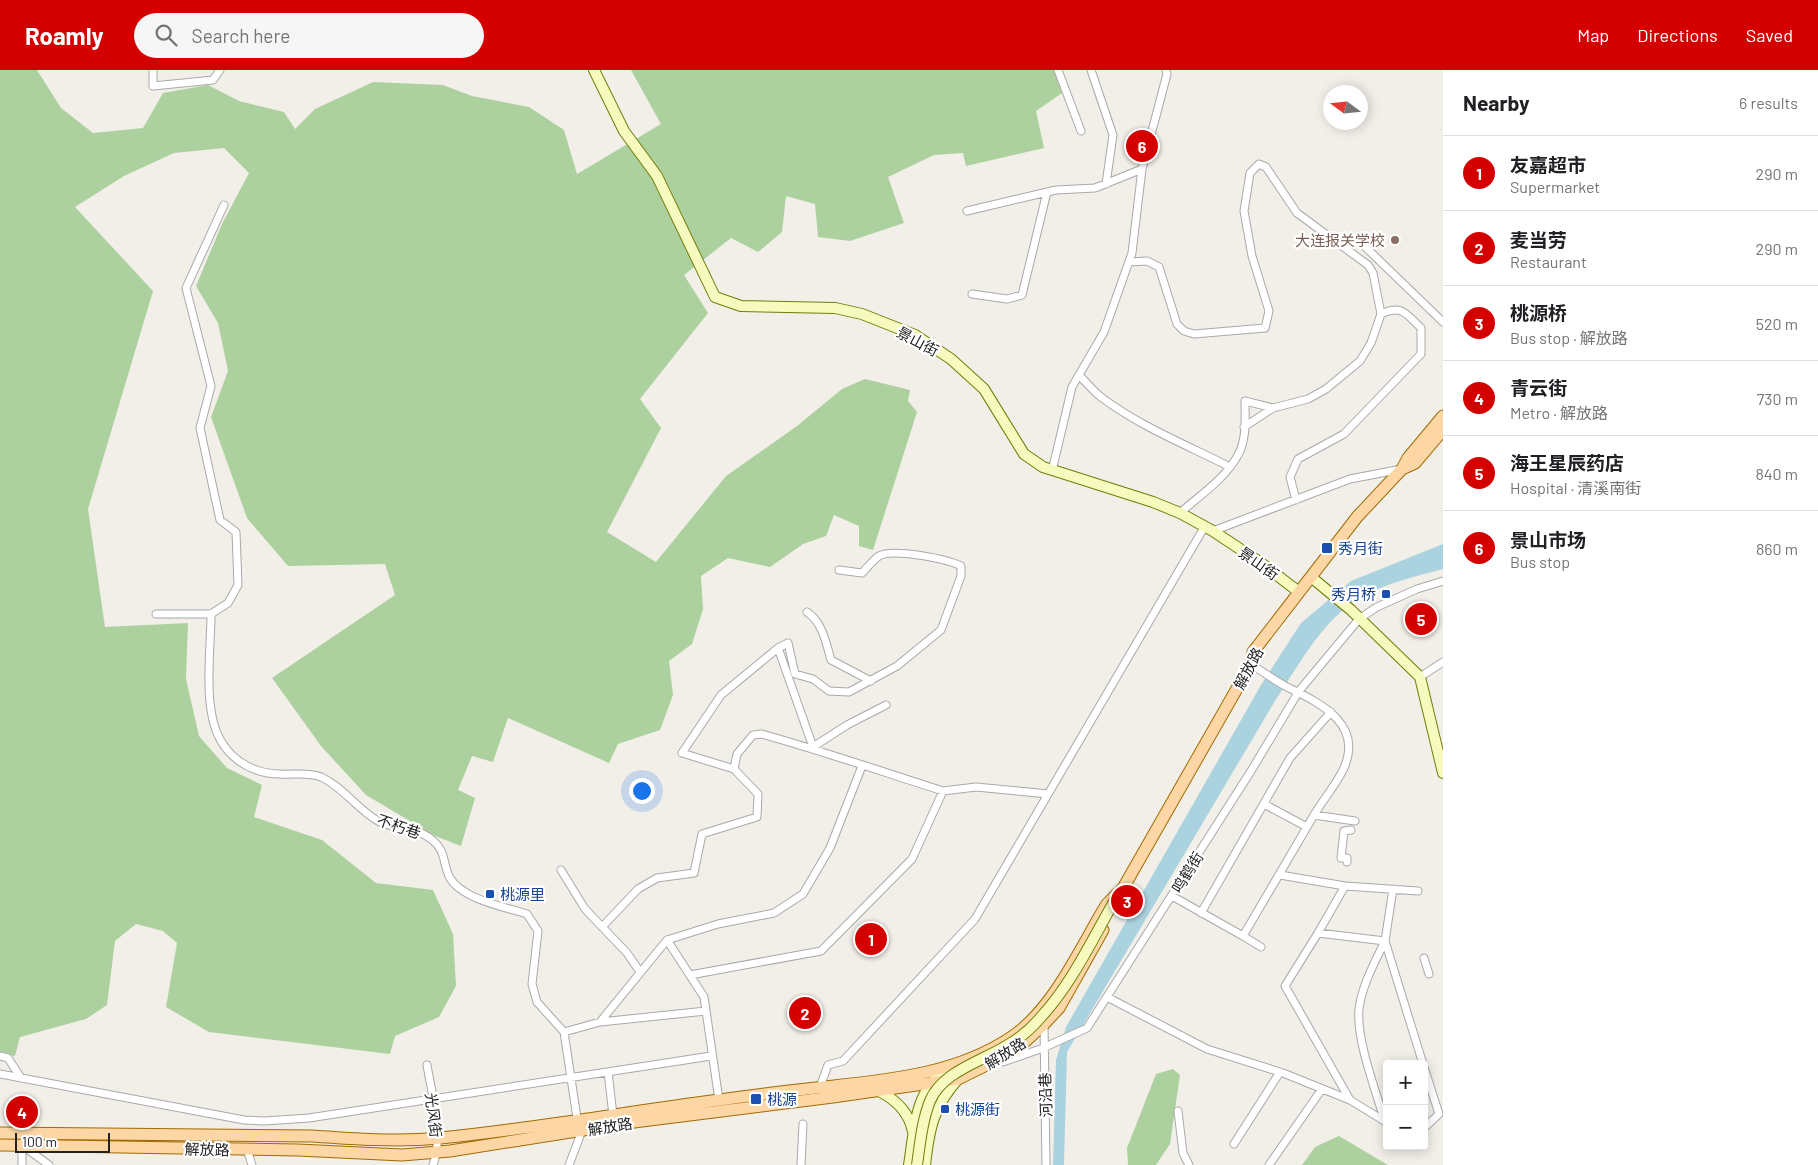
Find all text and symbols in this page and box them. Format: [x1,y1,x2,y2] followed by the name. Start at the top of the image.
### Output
[134,13,484,58] search box
[25,21,104,50] text: Roamly
[152,21,180,49] icon: search
[192,24,290,47] text: Search here
[1577,24,1609,46] text: Map
[1637,24,1718,46] text: Directions
[1746,24,1793,46] text: Saved
[1323,85,1368,130] north arrow
[1463,90,1529,115] text: Nearby
[1739,93,1798,112] text: 6 results
[1126,127,1158,165] pin: 6
[1510,153,1586,176] text: 友嘉超市
[1476,164,1482,183] text: 1
[1756,164,1798,183] text: 290 m
[1510,177,1600,196] text: Supermarket
[1510,228,1567,251] text: 麦当劳
[1295,231,1385,249] place label: 大连报关学校
[1389,234,1401,246] marker: 大连报关学校
[1475,239,1483,258] text: 2
[1756,239,1798,258] text: 290 m
[1510,252,1587,271] text: Restaurant
[1510,301,1567,324] text: 桃源桥
[1475,314,1483,333] text: 3
[1756,314,1798,333] text: 520 m
[894,322,942,360] street label: 景山街
[1510,328,1628,347] text: Bus stop · 解放路
[1510,376,1567,399] text: 青云街
[1474,389,1484,408] text: 4
[1757,389,1798,408] text: 730 m
[1510,403,1608,422] text: Metro · 解放路
[1510,451,1624,474] text: 海王星辰药店
[1475,464,1483,483] text: 5
[1755,464,1798,483] text: 840 m
[1510,478,1641,497] text: Hospital · 清溪南街
[1510,528,1586,551] text: 景山市场
[1338,539,1383,557] place label: 秀月街
[1475,539,1483,558] text: 6
[1756,539,1798,558] text: 860 m
[1320,541,1334,555] marker: 秀月街
[1235,543,1283,583] street label: 景山街
[1510,552,1570,571] text: Bus stop
[1331,585,1376,603] place label: 秀月桥
[1380,588,1392,600] marker: 秀月桥
[1405,600,1437,638] pin: 5
[1229,644,1267,692] street label: 解放路
[629,778,655,804] your location
[375,810,423,842] street label: 不朽巷
[1167,848,1207,896] street label: 鸣鹤街
[1111,882,1143,920] pin: 3
[500,885,545,903] place label: 桃源里
[484,888,496,900] marker: 桃源里
[855,920,887,958] pin: 1
[789,994,821,1032] pin: 2
[981,1033,1029,1073] street label: 解放路
[1383,1060,1428,1150] map controls
[1383,1060,1428,1105] button: +
[1035,1072,1055,1118] street label: 河沿巷
[767,1090,797,1108] place label: 桃源
[422,1092,446,1138] street label: 光风街
[749,1092,763,1106] marker: 桃源
[6,1093,38,1131] pin: 4
[955,1100,1000,1118] place label: 桃源街
[939,1103,951,1115] marker: 桃源街
[1383,1105,1428,1150] button: −
[586,1114,634,1138] street label: 解放路
[15,1130,110,1153] scale bar
[22,1133,57,1150] text: 100 m
[184,1140,230,1158] street label: 解放路

